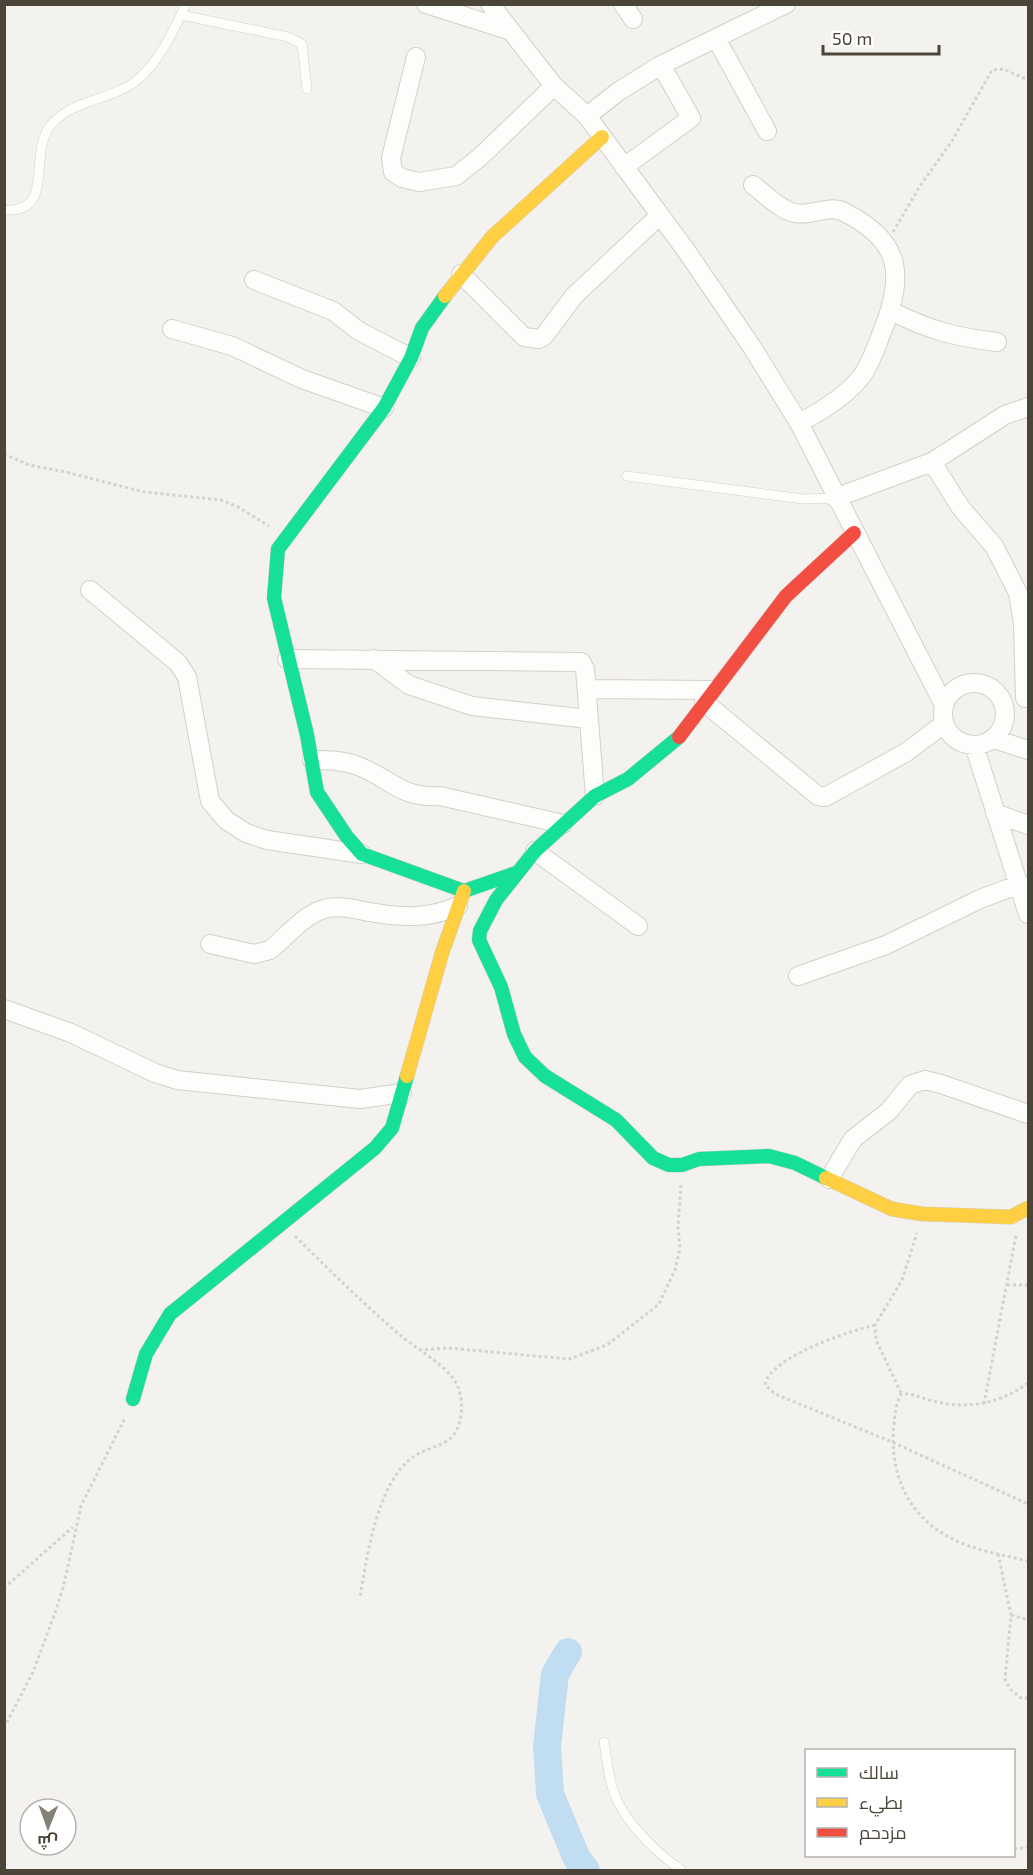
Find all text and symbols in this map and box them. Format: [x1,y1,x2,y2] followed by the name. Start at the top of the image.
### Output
[823,18,938,56] scale bar
[832,27,872,49] text: 50 m
[805,1749,1015,1857] legend
[859,1761,899,1783] text: سالك
[859,1791,903,1817] text: بطيء
[18,1797,78,1857] north arrow
[859,1821,907,1845] text: مزدحم
[37,1832,58,1852] text: ش

